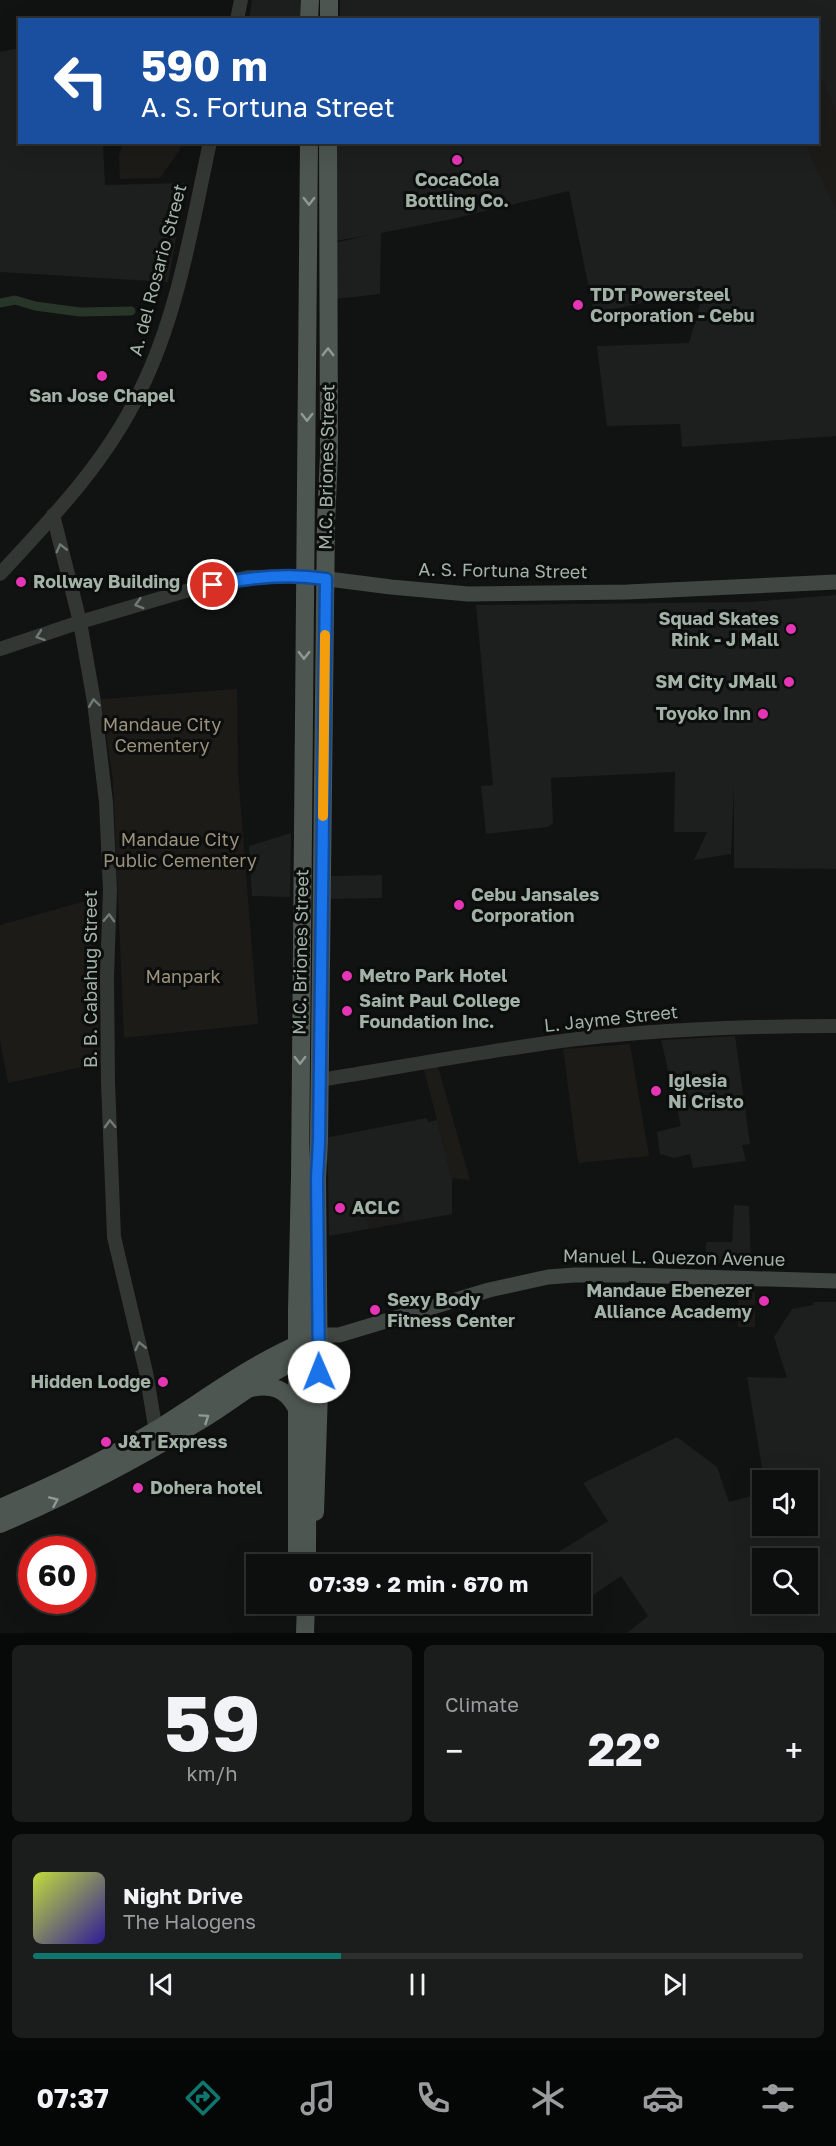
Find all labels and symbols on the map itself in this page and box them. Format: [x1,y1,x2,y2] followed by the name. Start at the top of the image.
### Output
[450,153,464,167] marker: CocaCola Bottling Co.
[405,168,509,211] place label: CocaCola Bottling Co.
[124,181,191,358] street label: A. del Rosario Street
[303,196,315,205] one-way arrow
[590,283,755,326] place label: TDT Powersteel Corporation - Cebu
[571,298,585,312] marker: TDT Powersteel Corporation - Cebu
[322,348,335,357] one-way arrow
[95,369,109,383] marker: San Jose Chapel
[29,384,175,406] place label: San Jose Chapel
[314,384,338,550] street label: M.C. Briones Street
[301,412,313,421] one-way arrow
[56,543,69,553] one-way arrow
[418,558,588,582] street label: A. S. Fortuna Street
[187,559,238,610] pin
[33,570,180,592] place label: Rollway Building
[14,575,28,589] marker: Rollway Building
[134,597,145,609] one-way arrow
[658,607,779,650] place label: Squad Skates Rink - J Mall
[784,622,798,636] marker: Squad Skates Rink - J Mall
[35,628,46,641] one-way arrow
[298,651,310,660] one-way arrow
[655,670,777,692] place label: SM City JMall
[782,675,796,689] marker: SM City JMall
[88,699,100,708] one-way arrow
[656,702,751,724] place label: Toyoko Inn
[756,707,770,721] marker: Toyoko Inn
[103,713,221,756] park label: Mandaue City Cementery
[103,828,257,871] park label: Mandaue City Public Cementery
[288,869,312,1035] street label: M.C. Briones Street
[471,883,599,926] place label: Cebu Jansales Corporation
[79,890,101,1068] street label: B. B. Cabahug Street
[452,898,466,912] marker: Cebu Jansales Corporation
[103,914,115,923] one-way arrow
[359,964,507,986] place label: Metro Park Hotel
[145,965,221,987] park label: Manpark
[340,969,354,983] marker: Metro Park Hotel
[359,989,521,1032] place label: Saint Paul College Foundation Inc.
[543,1000,679,1036] street label: L. Jayme Street
[340,1004,354,1018] marker: Saint Paul College Foundation Inc.
[294,1056,306,1065] one-way arrow
[668,1069,744,1112] place label: Iglesia Ni Cristo
[649,1084,663,1098] marker: Iglesia Ni Cristo
[104,1120,116,1129] one-way arrow
[352,1196,400,1218] place label: ACLC
[333,1201,347,1215] marker: ACLC
[563,1244,785,1270] street label: Manuel L. Quezon Avenue
[586,1279,752,1322] place label: Mandaue Ebenezer Alliance Academy
[387,1288,515,1331] place label: Sexy Body Fitness Center
[757,1294,771,1308] marker: Mandaue Ebenezer Alliance Academy
[368,1303,382,1317] marker: Sexy Body Fitness Center
[287,1340,351,1404] position arrow
[135,1341,148,1351] one-way arrow
[30,1370,151,1392] place label: Hidden Lodge
[156,1375,170,1389] marker: Hidden Lodge
[198,1414,209,1425] one-way arrow
[118,1430,228,1452] place label: J&T Express
[99,1435,113,1449] marker: J&T Express
[150,1476,262,1498] place label: Dohera hotel
[131,1481,145,1495] marker: Dohera hotel
[47,1496,58,1508] one-way arrow
[18,1536,96,1614] speed limit sign: 60

